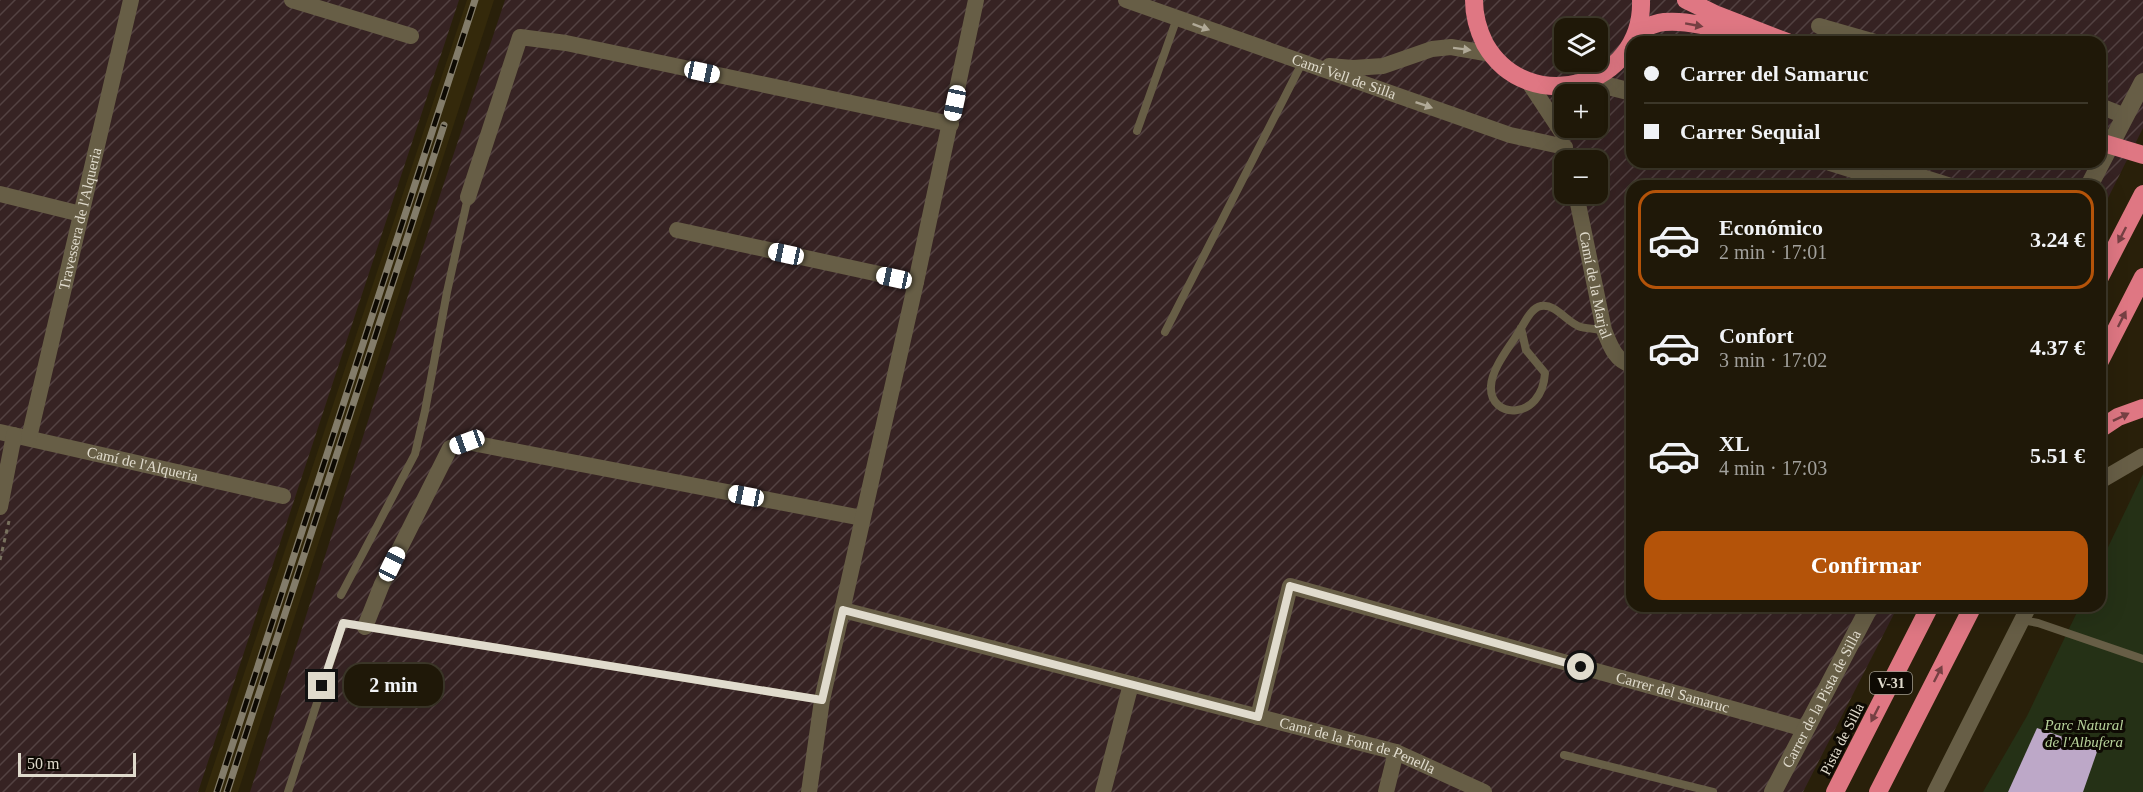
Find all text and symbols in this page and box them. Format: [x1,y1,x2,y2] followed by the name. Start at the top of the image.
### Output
[1554,18,1608,204] map controls
[1554,18,1608,72] button: layers
[1685,20,1704,29] one-way arrow
[1192,22,1210,32] one-way arrow
[1452,44,1471,53] one-way arrow
[1290,51,1398,102] street label: Camí Vell de Silla
[683,59,721,85] car
[1680,61,1869,86] text: Carrer del Samaruc
[942,84,968,122] car
[1554,84,1608,138] button: +
[1415,101,1433,111] one-way arrow
[1680,119,1820,144] text: Carrer Sequial
[56,146,104,292] street label: Travessera de l'Alqueria
[1554,150,1608,204] button: −
[1647,213,1701,267] icon: car
[1719,215,1823,240] text: Económico
[2030,227,2085,252] text: 3.24 €
[2117,227,2126,244] one-way arrow
[1576,230,1615,341] street label: Camí de la Marjal
[767,241,805,267] car
[1719,241,1827,263] text: 2 min · 17:01
[875,265,913,291] car
[2117,311,2126,328] one-way arrow
[1647,321,1701,375] icon: car
[1719,323,1794,348] text: Confort
[2030,335,2085,360] text: 4.37 €
[1719,349,1827,371] text: 3 min · 17:02
[2112,412,2129,422] one-way arrow
[447,427,487,457] car
[1647,429,1701,483] icon: car
[1719,431,1750,456] text: XL
[2030,443,2085,468] text: 5.51 €
[85,444,200,485] street label: Camí de l'Alqueria
[1719,457,1827,479] text: 4 min · 17:03
[727,484,765,508] car
[1644,531,2088,600] button: Confirmar
[376,544,408,584] car
[1778,627,1866,771] street label: Carrer de la Pista de Silla
[1567,653,1594,680] route start
[343,665,442,707] callout: 2 min
[1934,666,1943,683] one-way arrow
[1614,669,1731,716] street label: Carrer del Samaruc
[308,672,335,699] route end
[1870,672,1912,694] road number: V-31
[369,674,418,696] text: 2 min
[1816,700,1868,778] street label: Pista de Silla
[1870,706,1880,723] one-way arrow
[1278,714,1438,777] street label: Camí de la Font de Penella
[2043,717,2124,750] park label: Parc Natural de l'Albufera
[18,750,136,778] scale bar
[27,755,59,772] text: 50 m

